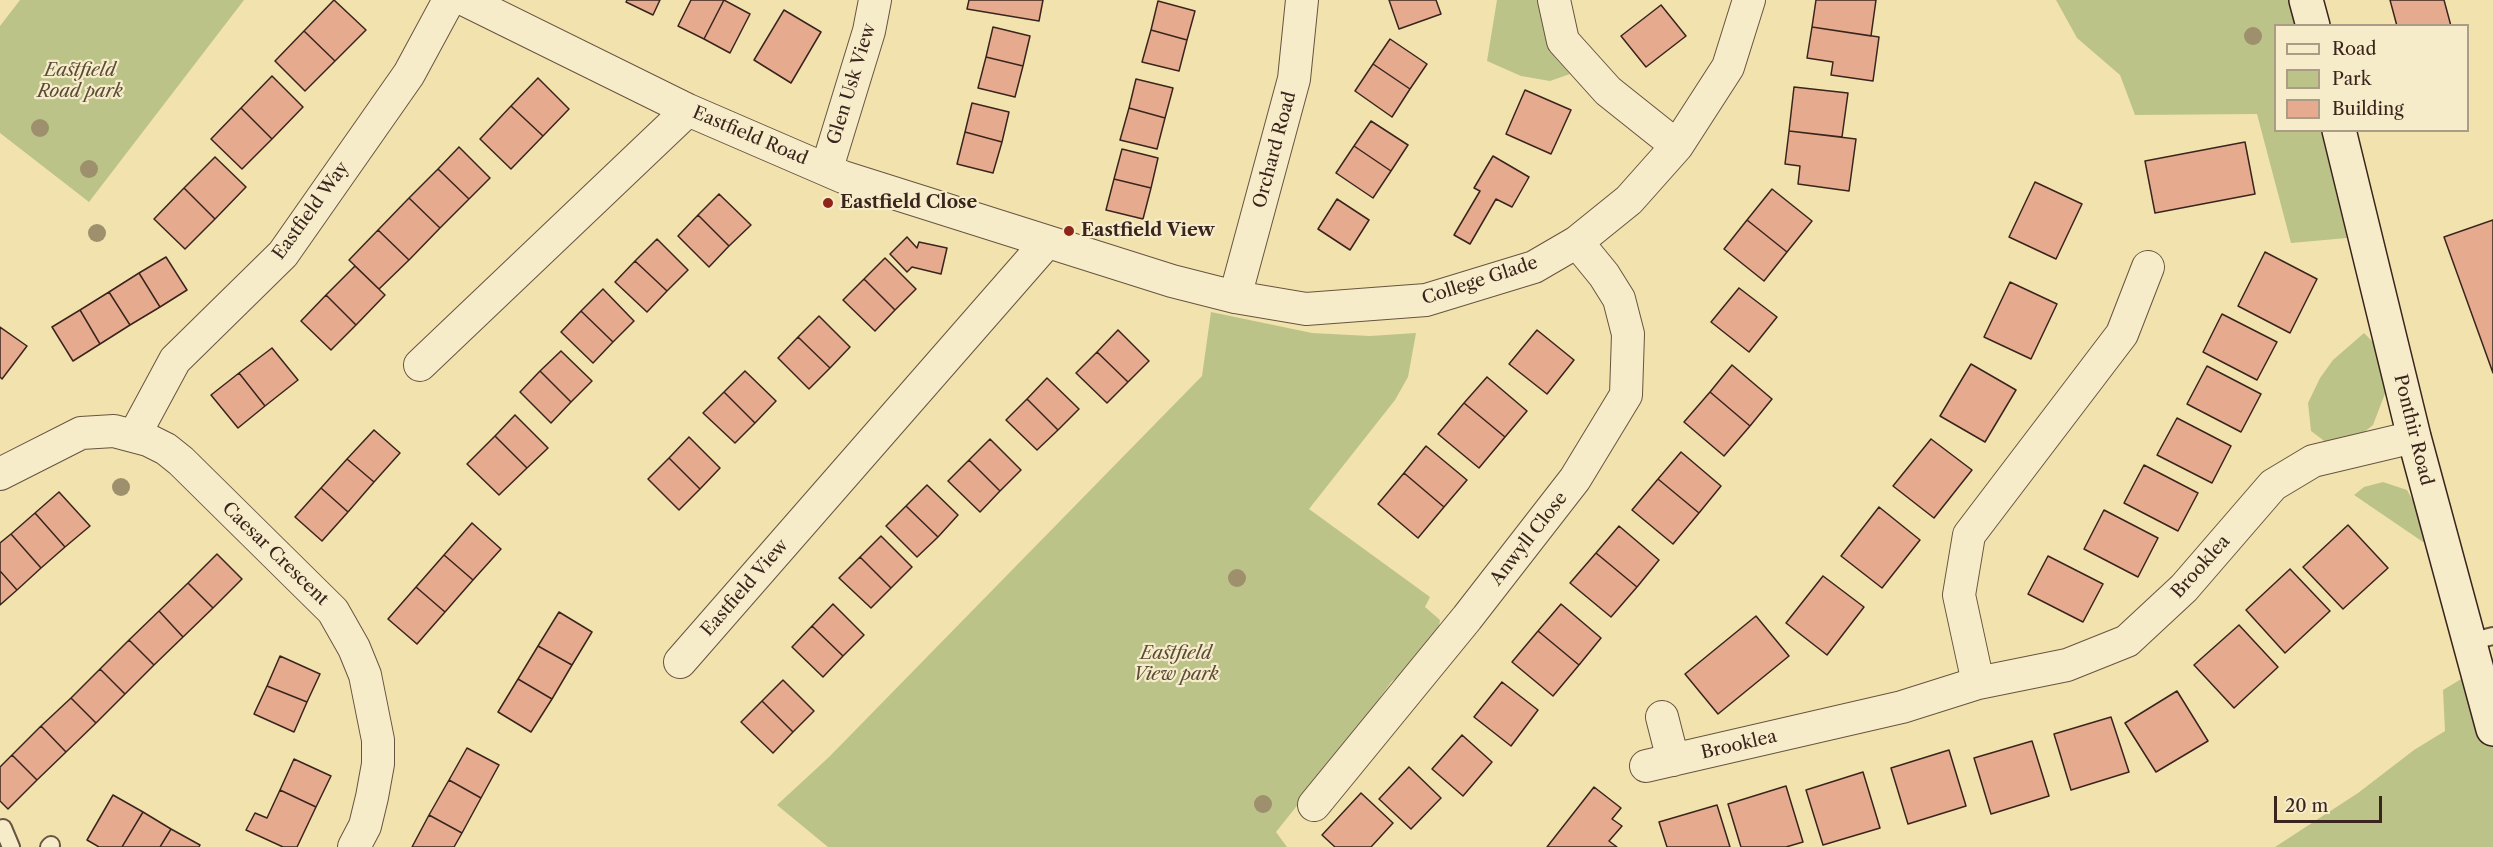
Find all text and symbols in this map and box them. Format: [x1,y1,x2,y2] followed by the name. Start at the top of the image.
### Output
[823,21,881,147] street label: Glen Usk View
[2274,24,2469,132] legend
[2332,38,2377,60] text: Road
[37,60,123,103] park label: Eastfield Road park
[2332,68,2371,90] text: Park
[1249,89,1301,211] street label: Orchard Road
[2332,98,2404,120] text: Building
[689,102,811,170] street label: Eastfield Road
[268,158,354,264] street label: Eastfield Way
[840,192,977,214] place label: Eastfield Close
[821,196,835,210] marker: Eastfield Close
[1081,220,1215,242] place label: Eastfield View
[1062,224,1076,238] marker: Eastfield View
[1419,252,1541,310] street label: College Glade
[2389,372,2437,488] street label: Ponthir Road
[1486,488,1572,590] street label: Anwyll Close
[217,498,333,610] street label: Caesar Crescent
[2167,531,2235,603] street label: Brooklea
[697,535,793,641] street label: Eastfield View
[1133,643,1219,686] park label: Eastfield View park
[1699,726,1779,764] street label: Brooklea
[2277,784,2385,822] scale bar
[2285,795,2328,817] text: 20 m

